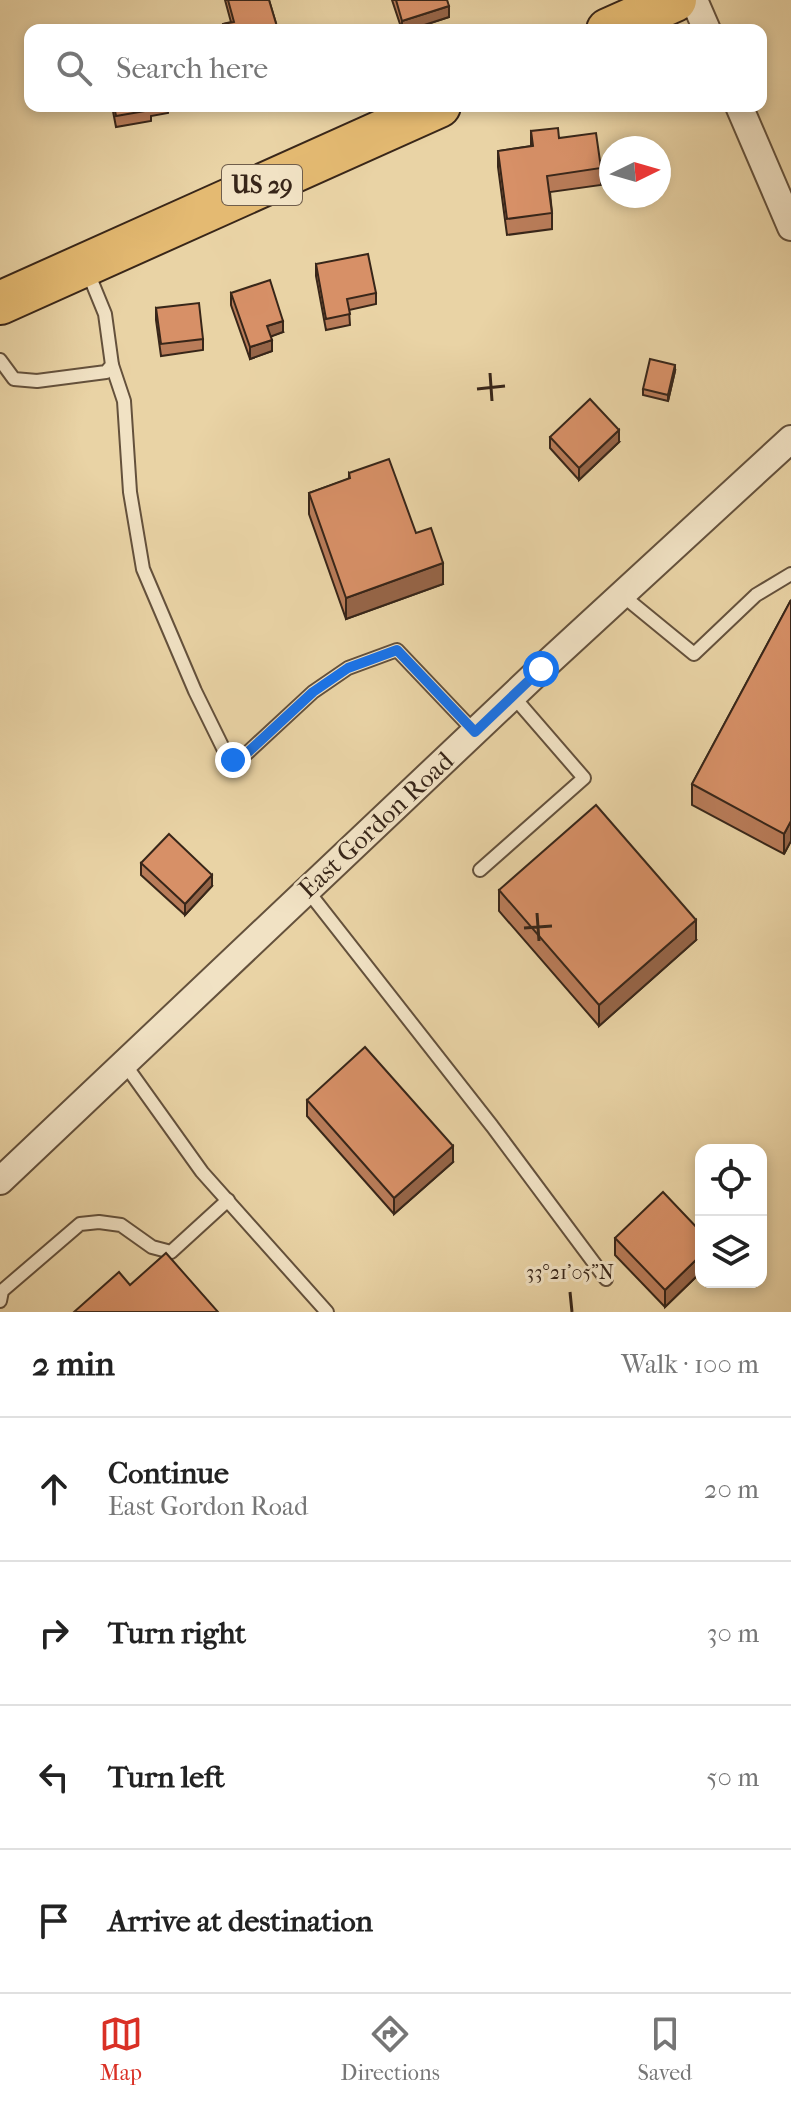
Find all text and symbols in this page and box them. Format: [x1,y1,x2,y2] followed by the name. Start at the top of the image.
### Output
[24,24,767,112] search box
[52,46,96,90] icon: search
[116,51,268,86] text: Search here
[599,136,671,208] north arrow
[222,165,302,205] road number: US 29
[523,651,559,687] route start
[215,742,251,778] route end
[292,745,460,905] street label: East Gordon Road
[695,1144,767,1288] map controls
[695,1144,767,1216] button: locate
[695,1216,767,1288] button: layers
[526,1261,614,1284] text: 33°21'05"N
[32,1344,115,1384] text: 2 min
[621,1349,759,1380] text: Walk · 100 m
[108,1456,229,1491] text: Continue
[32,1467,76,1511] icon: ahead
[704,1474,759,1505] text: 20 m
[108,1491,308,1522] text: East Gordon Road
[32,1611,76,1655] icon: right
[108,1616,246,1651] text: Turn right
[707,1618,759,1649] text: 30 m
[32,1755,76,1799] icon: left
[108,1760,225,1795] text: Turn left
[706,1762,759,1793] text: 50 m
[32,1899,76,1943] icon: arrive
[108,1904,373,1939] text: Arrive at destination
[99,2012,143,2086] tab: Map
[341,2012,440,2086] tab: Directions
[638,2012,692,2086] tab: Saved

